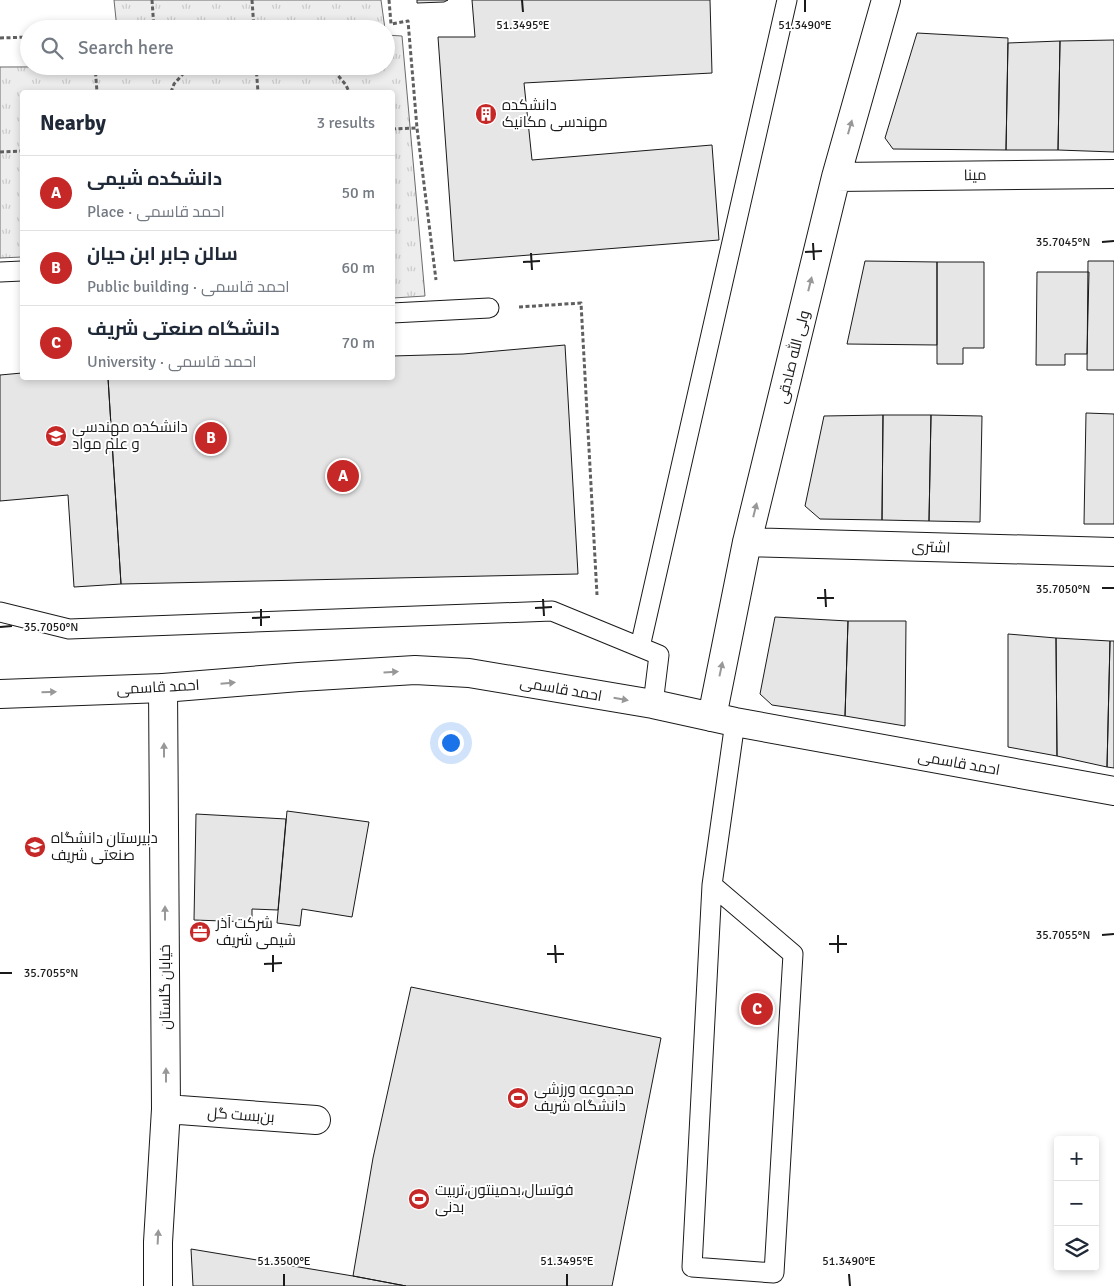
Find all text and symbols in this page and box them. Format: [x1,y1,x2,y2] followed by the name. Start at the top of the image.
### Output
[496,18,550,33] text: 51.3495°E
[778,18,832,33] text: 51.3490°E
[20,20,395,75] search box
[38,34,66,62] icon: search
[78,36,174,60] text: Search here
[502,96,608,132] place label: دانشکده مهندسی مکانیک
[474,102,498,126] building icon: دانشکده مهندسی مکانیک
[40,110,106,136] text: Nearby
[316,113,375,133] text: 3 results
[847,119,855,134] one-way arrow
[963,166,987,184] street label: مینا
[87,167,222,191] text: دانشکده شیمی
[51,183,61,203] text: A
[341,183,375,203] text: 50 m
[87,202,225,222] text: Place · احمد قاسمی
[1036,235,1090,250] text: 35.7045°N
[87,242,238,266] text: سالن جابر ابن حیان
[51,258,61,278] text: B
[341,258,375,278] text: 60 m
[87,277,290,297] text: Public building · احمد قاسمی
[806,277,814,292] one-way arrow
[772,308,814,406] street label: ولی الله صادقی
[87,317,280,341] text: دانشگاه صنعتی شریف
[51,333,61,353] text: C
[341,333,375,353] text: 70 m
[87,352,257,372] text: University · احمد قاسمی
[72,418,188,454] place label: دانشکده مهندسی و علم مواد
[195,419,227,457] pin: B
[44,424,68,448] school or university icon: دانشکده مهندسی و علم مواد
[327,457,359,495] pin: A
[751,503,759,518] one-way arrow
[911,537,951,558] street label: اشتری
[1036,582,1090,597] text: 35.7050°N
[24,620,78,635] text: 35.7050°N
[718,661,726,677] one-way arrow
[383,667,399,675] one-way arrow
[518,673,604,706] street label: احمد قاسمی
[116,676,200,699] street label: احمد قاسمی
[221,678,237,686] one-way arrow
[41,688,57,696] one-way arrow
[613,695,629,703] one-way arrow
[438,730,464,756] your location
[160,742,168,758] one-way arrow
[916,747,1002,780] street label: احمد قاسمی
[51,829,158,865] place label: دبیرستان دانشگاه صنعتی شریف
[23,835,47,859] school or university icon: دبیرستان دانشگاه صنعتی شریف
[161,904,169,920] one-way arrow
[215,914,296,950] place label: شرکت آذر شیمی شریف
[188,920,212,944] office icon: شرکت آذر شیمی شریف
[1036,928,1090,943] text: 35.7055°N
[156,944,175,1030] street label: خیابان گلستان
[24,966,78,981] text: 35.7055°N
[741,990,773,1028] pin: C
[162,1067,170,1083] one-way arrow
[534,1080,634,1115] place label: مجموعه ورزشی دانشگاه شریف
[506,1086,530,1110] sports icon: مجموعه ورزشی دانشگاه شریف
[207,1104,275,1127] street label: بن‌‌بست گل
[1054,1136,1099,1271] map controls
[1054,1136,1099,1181] button: +
[435,1181,574,1217] place label: فوتسال،بدمینتون،تربیت بدنی
[1054,1181,1099,1226] button: −
[407,1187,431,1211] sports icon: فوتسال،بدمینتون،تربیت بدنی
[1054,1226,1099,1271] button: layers
[155,1229,163,1245] one-way arrow
[257,1254,311,1269] text: 51.3500°E
[540,1254,594,1269] text: 51.3495°E
[822,1254,876,1269] text: 51.3490°E

